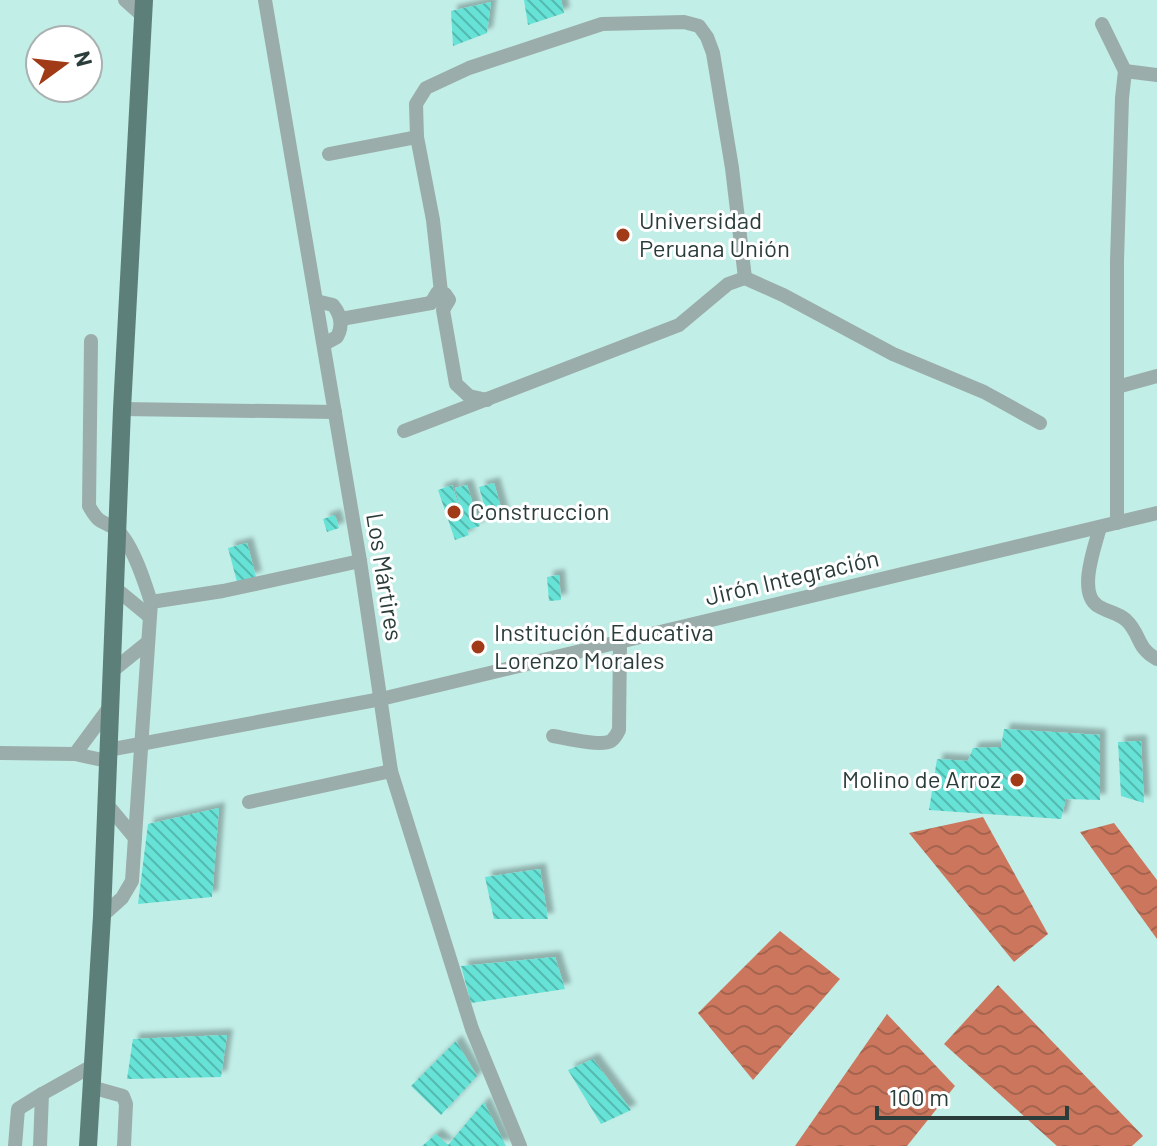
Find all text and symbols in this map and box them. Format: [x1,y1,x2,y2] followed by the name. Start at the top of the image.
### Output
[24,24,104,104] north arrow
[70,48,99,69] text: N
[639,205,790,262] place label: Universidad Peruana Unión
[614,226,632,244] marker: Universidad Peruana Unión
[470,496,609,525] place label: Construccion
[445,503,463,521] marker: Construccion
[361,511,410,643] street label: Los Mártires
[702,542,881,611] street label: Jirón Integración
[494,617,714,674] place label: Institución Educativa Lorenzo Morales
[469,638,487,656] marker: Institución Educativa Lorenzo Morales
[842,764,1001,793] place label: Molino de Arroz
[1008,771,1026,789] marker: Molino de Arroz
[877,1070,1067,1120] scale bar
[889,1082,949,1111] text: 100 m

